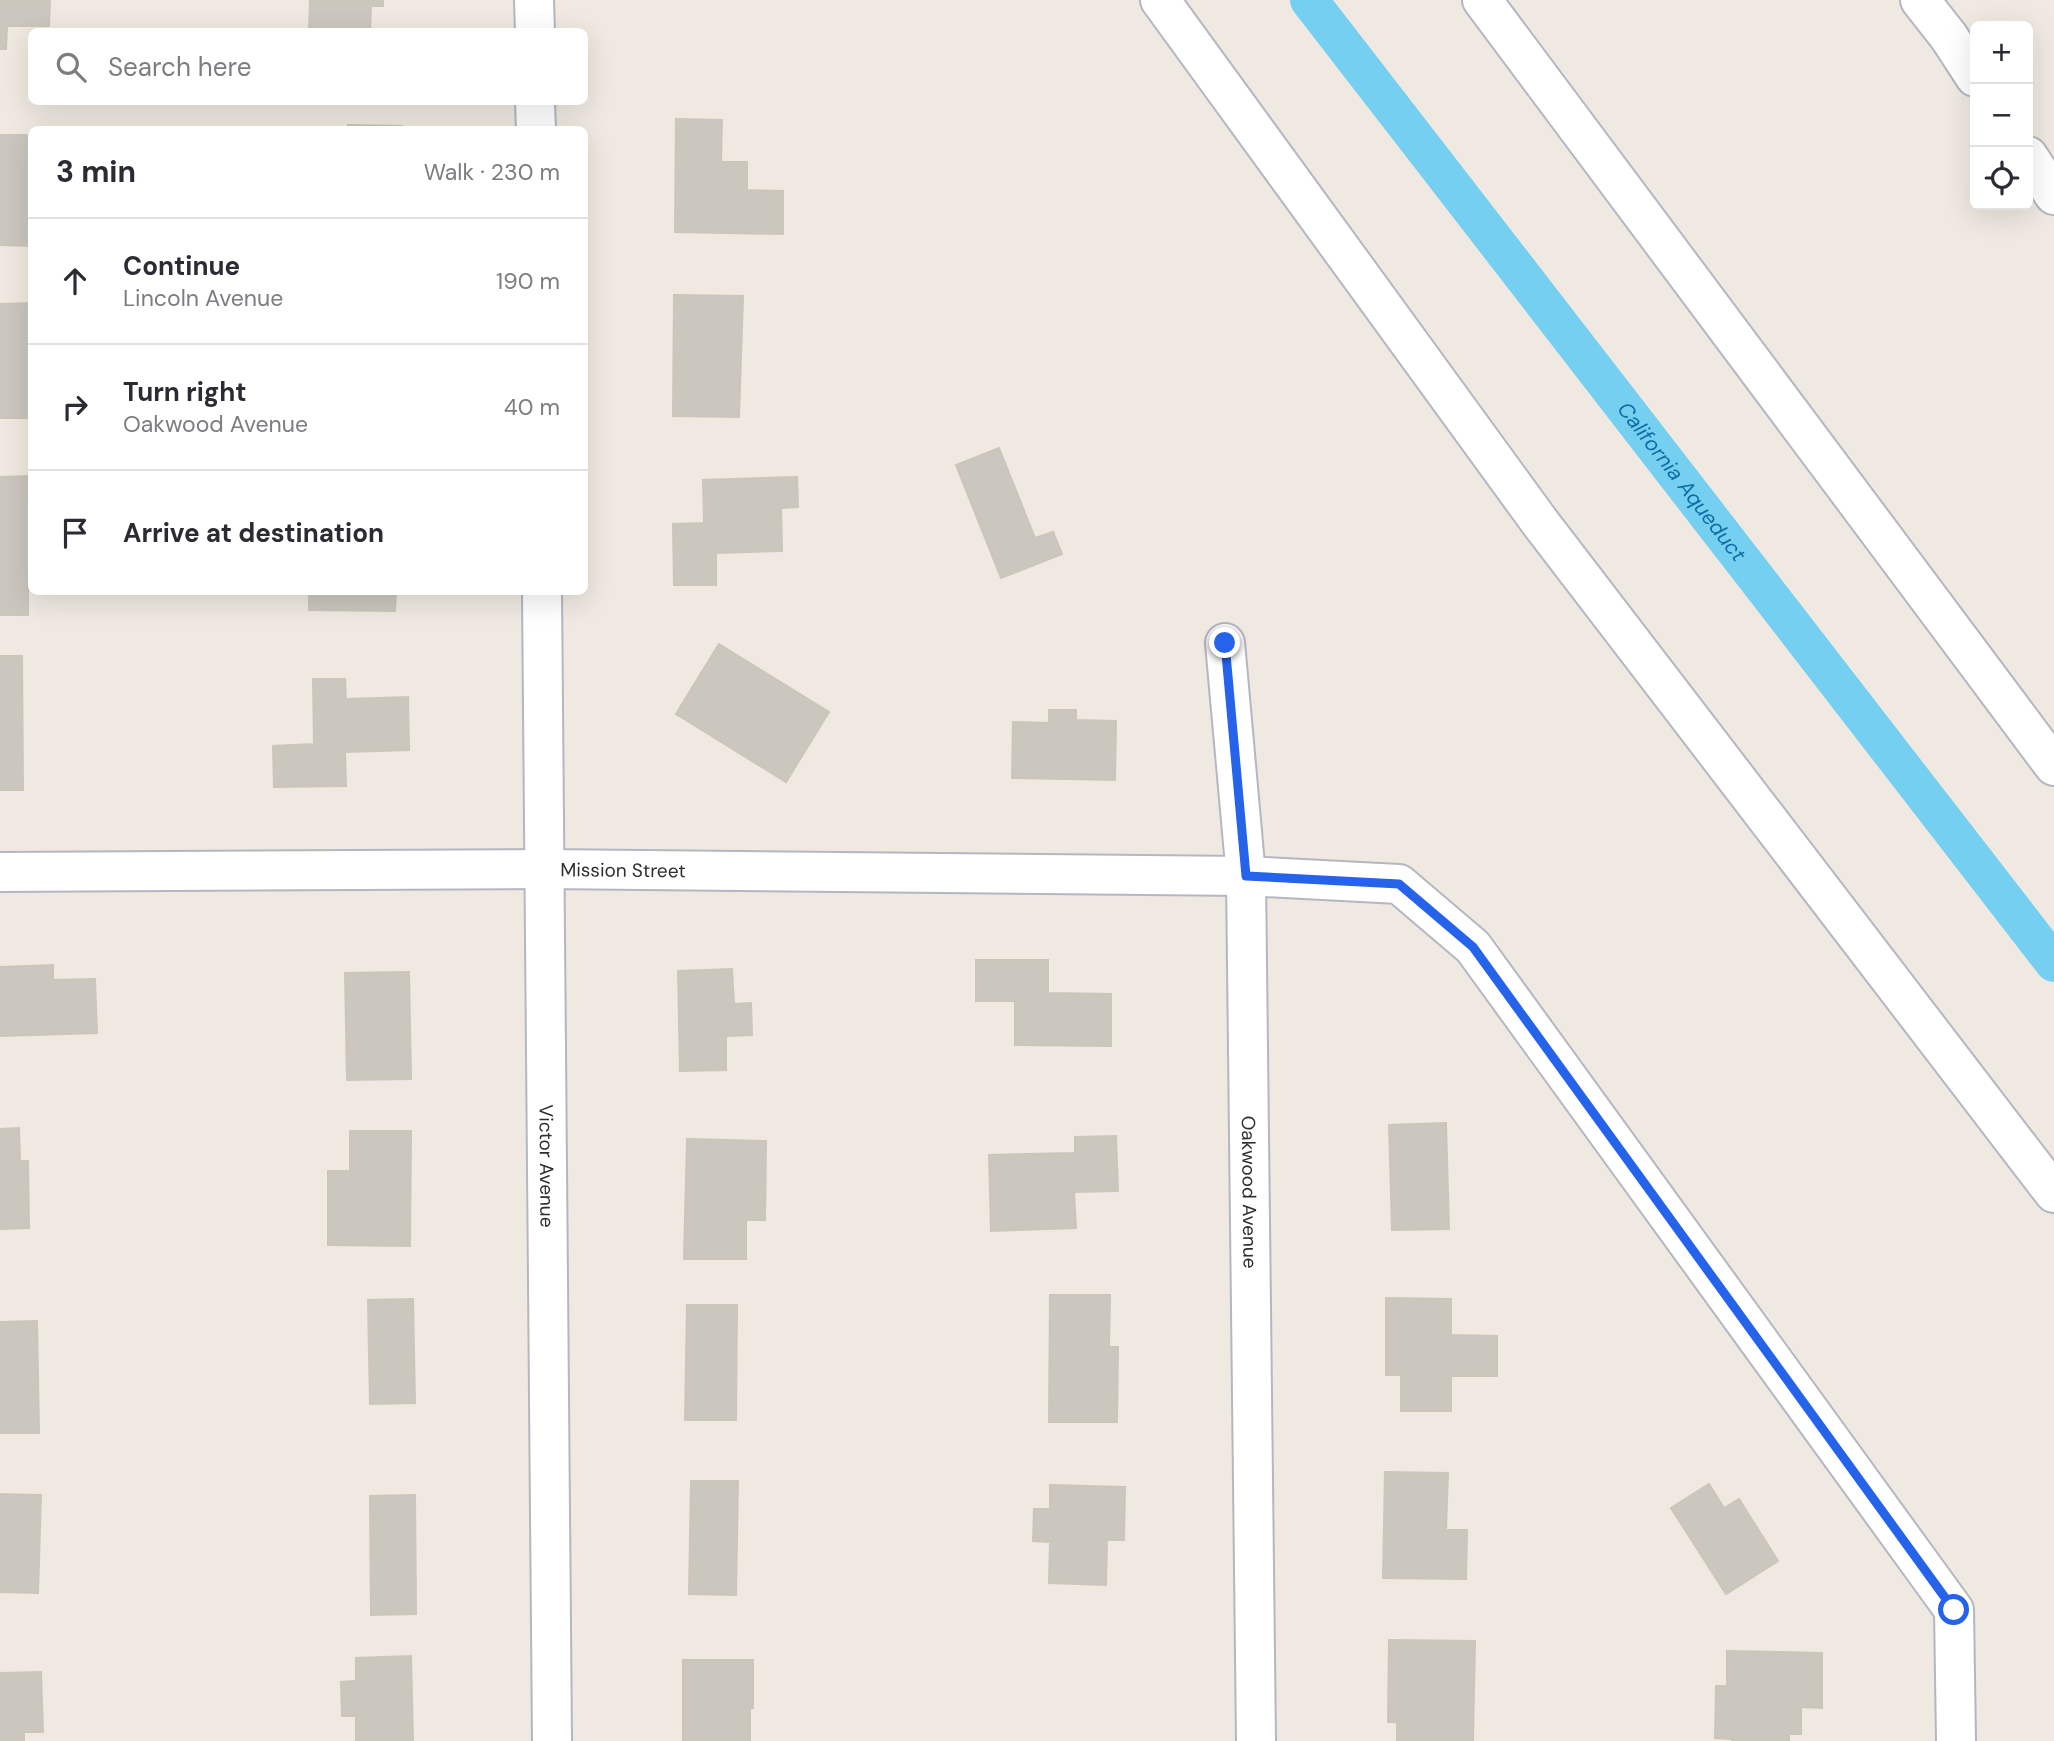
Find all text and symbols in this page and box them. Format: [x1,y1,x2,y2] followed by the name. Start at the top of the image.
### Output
[1970,21,2033,210] map controls
[1970,21,2033,84] button: +
[28,28,588,105] search box
[52,48,90,86] icon: search
[108,50,251,84] text: Search here
[1970,84,2033,147] button: −
[1970,147,2033,210] button: locate
[56,152,136,191] text: 3 min
[424,157,560,187] text: Walk · 230 m
[123,249,240,283] text: Continue
[56,262,94,300] icon: ahead
[496,266,560,296] text: 190 m
[123,283,283,313] text: Lincoln Avenue
[123,375,247,409] text: Turn right
[56,388,94,426] icon: right
[504,392,560,422] text: 40 m
[1611,396,1753,568] water label: California Aqueduct
[123,409,308,439] text: Oakwood Avenue
[56,514,94,552] icon: arrive
[123,516,384,550] text: Arrive at destination
[1209,627,1240,658] route end
[560,857,686,883] street label: Mission Street
[534,1104,560,1228] street label: Victor Avenue
[1236,1115,1263,1269] street label: Oakwood Avenue
[1938,1594,1969,1625] route start

